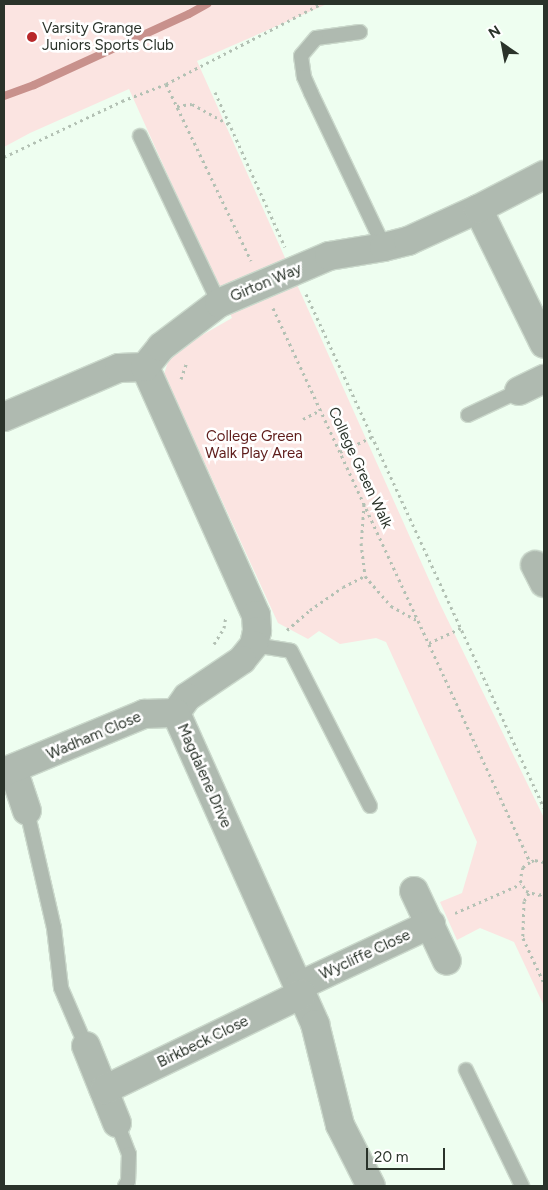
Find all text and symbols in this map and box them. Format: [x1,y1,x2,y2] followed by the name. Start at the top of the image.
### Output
[42,19,174,54] place label: Varsity Grange Juniors Sports Club
[478,20,528,70] north arrow
[485,22,504,42] text: N
[26,31,38,43] marker: Varsity Grange Juniors Sports Club
[228,260,304,306] street label: Girton Way
[324,404,396,532] street label: College Green Walk
[205,427,303,462] park label: College Green Walk Play Area
[44,708,144,764] street label: Wadham Close
[173,721,235,831] street label: Magdalene Drive
[317,926,413,984] street label: Wycliffe Close
[155,1012,251,1072] street label: Birkbeck Close
[368,1138,447,1170] scale bar
[374,1148,408,1166] text: 20 m

